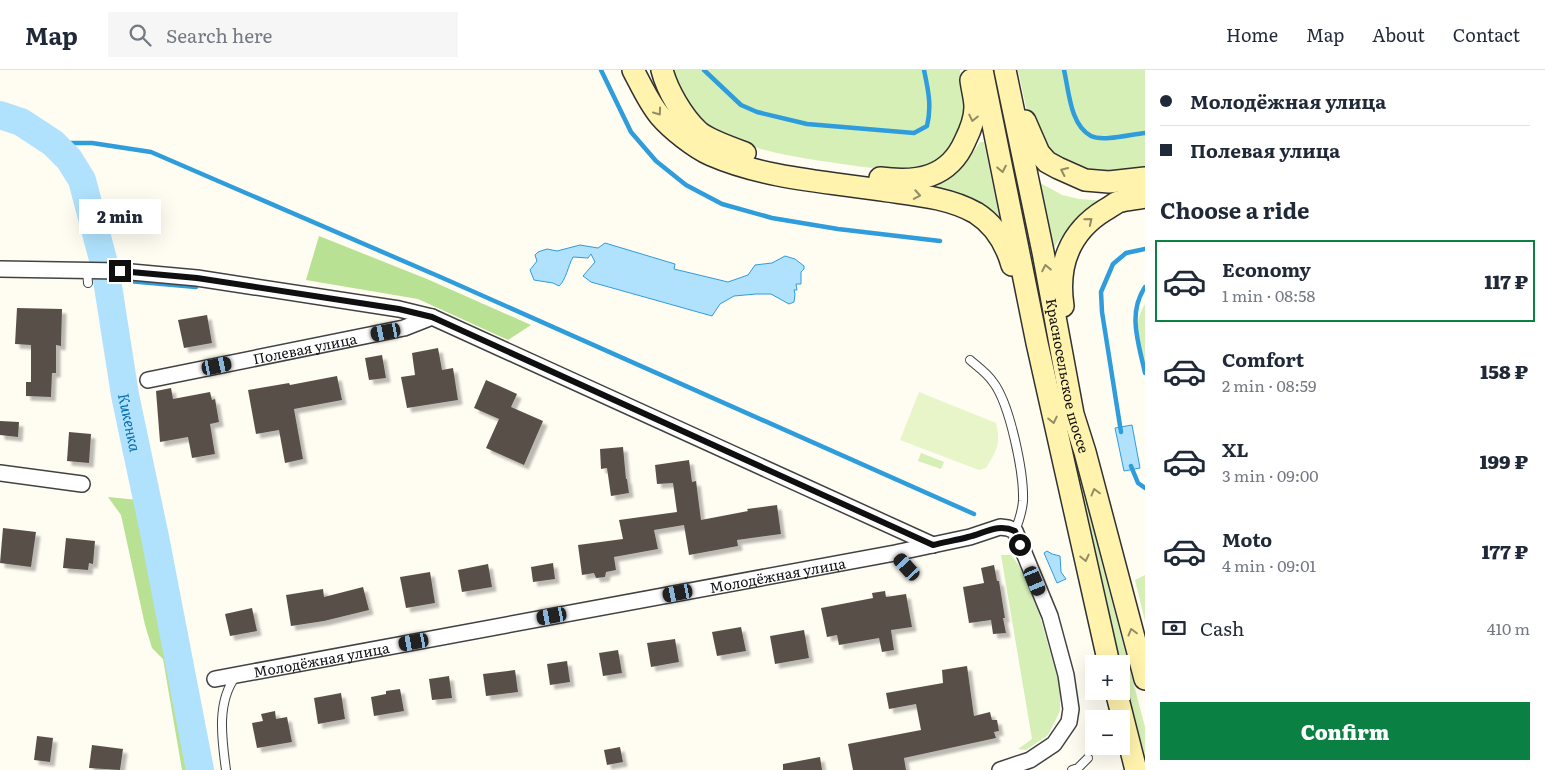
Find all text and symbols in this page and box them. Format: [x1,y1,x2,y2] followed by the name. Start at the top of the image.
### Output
[108,12,458,57] search box
[25,17,78,52] text: Map
[126,21,154,49] icon: search
[166,21,272,49] text: Search here
[1226,21,1278,48] text: Home
[1306,21,1344,48] text: Map
[1372,21,1425,48] text: About
[1453,21,1520,48] text: Contact
[1190,87,1386,115] text: Молодёжная улица
[652,106,661,116] one-way arrow
[968,114,979,122] one-way arrow
[1190,136,1340,164] text: Полевая улица
[996,165,1007,174] one-way arrow
[1060,166,1069,177] one-way arrow
[912,190,921,200] one-way arrow
[1160,193,1309,226] text: Choose a ride
[79,198,161,234] callout: 2 min
[97,204,143,228] text: 2 min
[1084,218,1093,227] one-way arrow
[1222,255,1311,283] text: Economy
[1162,259,1207,304] icon: car
[109,260,131,282] route end
[1041,264,1051,272] one-way arrow
[1485,267,1528,295] text: 117 ₽
[1222,283,1315,307] text: 1 min · 08:58
[1042,297,1095,455] street label: Красносельское шоссе
[369,322,402,342] car
[251,328,359,368] street label: Полевая улица
[1222,345,1304,373] text: Comfort
[1162,349,1207,394] icon: car
[200,356,233,376] car
[1480,357,1528,385] text: 158 ₽
[1222,373,1316,397] text: 2 min · 08:59
[113,391,148,454] water label: Кикенка
[1047,415,1058,424] one-way arrow
[1222,435,1249,463] text: XL
[1162,439,1207,484] icon: car
[1480,447,1528,475] text: 199 ₽
[1222,463,1318,487] text: 3 min · 09:00
[1090,488,1101,497] one-way arrow
[1222,525,1272,553] text: Moto
[1162,529,1207,574] icon: car
[1009,534,1031,556] route start
[1482,537,1528,565] text: 177 ₽
[891,551,922,583] car
[708,552,848,597] street label: Молодёжная улица
[1079,553,1090,562] one-way arrow
[1222,553,1316,577] text: 4 min · 09:01
[1022,564,1047,598] car
[661,583,694,603] car
[535,606,568,626] car
[1160,614,1188,642] icon: cash
[1200,614,1244,642] text: Cash
[1487,616,1530,640] text: 410 m
[1128,628,1138,637] one-way arrow
[397,632,430,652] car
[252,637,391,682] street label: Молодёжная улица
[1085,655,1130,755] map controls
[1085,655,1130,700] button: +
[1160,702,1530,760] button: Confirm
[1085,710,1130,755] button: −

